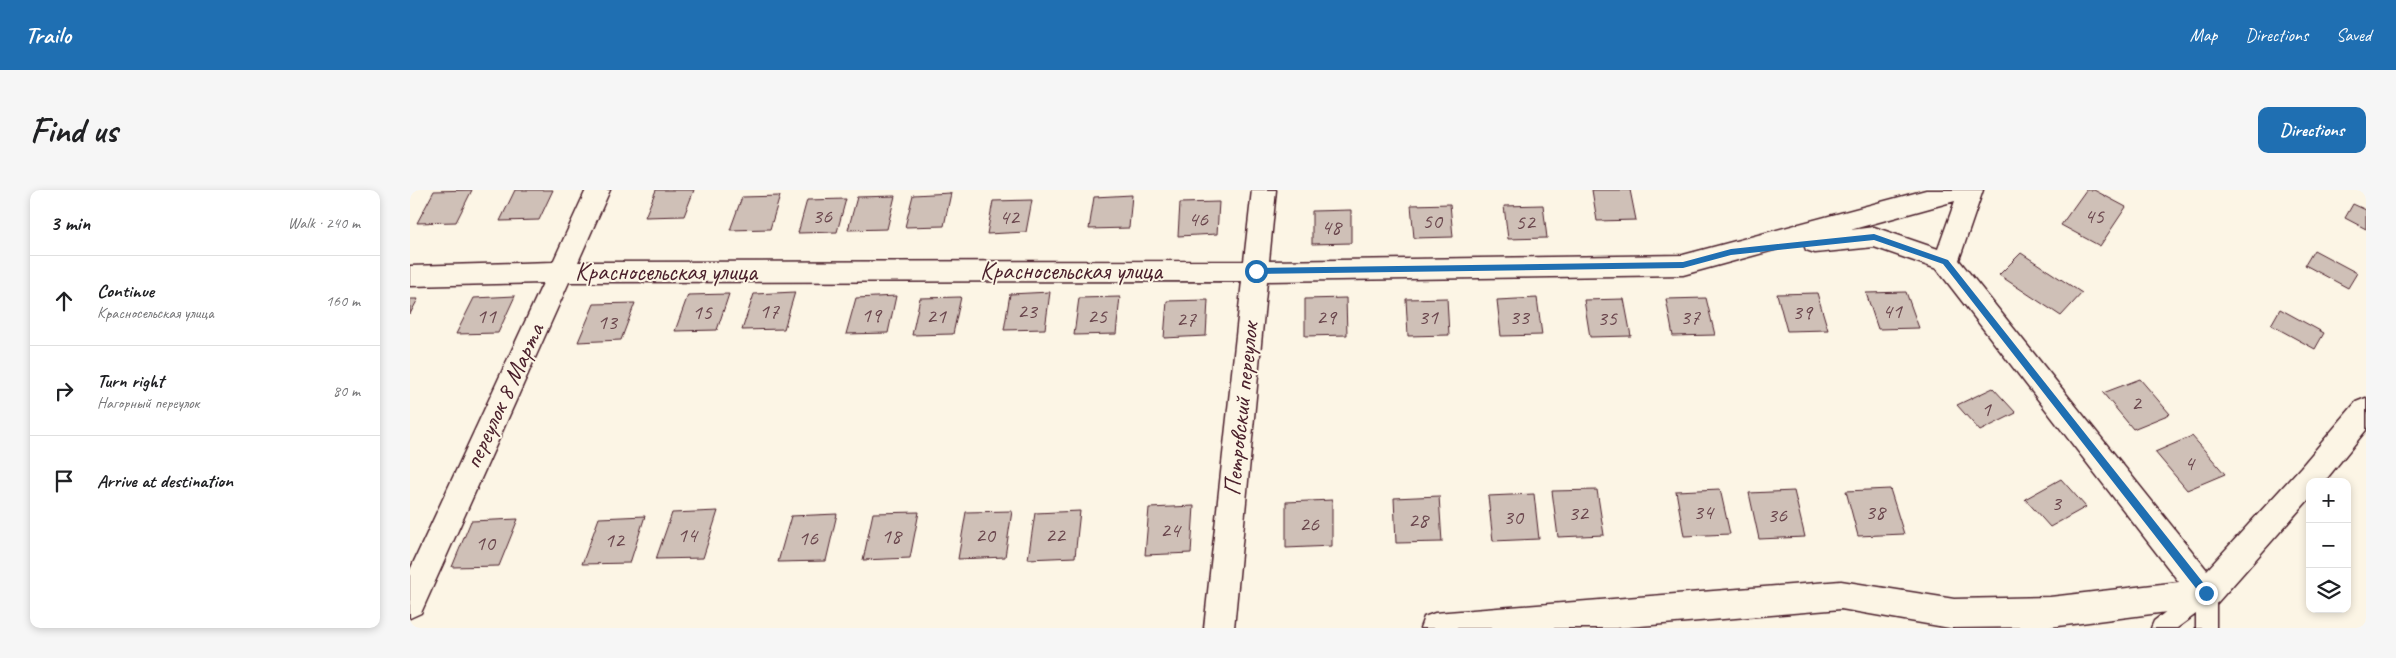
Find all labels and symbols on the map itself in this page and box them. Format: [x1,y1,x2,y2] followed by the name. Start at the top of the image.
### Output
[812,202,833,230] house number: 36
[2084,202,2105,230] house number: 45
[999,203,1021,231] house number: 42
[1188,205,1209,233] house number: 46
[1422,207,1444,235] house number: 50
[1515,208,1537,236] house number: 52
[1321,213,1343,241] house number: 48
[980,255,1164,287] street label: Красносельская улица
[575,256,759,288] street label: Красносельская улица
[1245,260,1268,283] route start
[759,297,780,325] house number: 17
[1017,297,1039,325] house number: 23
[1882,297,1903,325] house number: 41
[692,298,713,326] house number: 15
[1792,298,1814,326] house number: 39
[861,301,883,329] house number: 19
[476,302,497,330] house number: 11
[926,302,947,330] house number: 21
[1087,302,1108,330] house number: 25
[1316,303,1338,331] house number: 29
[1418,303,1439,331] house number: 31
[1509,303,1531,331] house number: 33
[1680,303,1701,331] house number: 37
[1597,304,1618,332] house number: 35
[1176,305,1197,333] house number: 27
[597,308,619,336] house number: 13
[456,317,552,474] street label: переулок 8 Марта
[1216,318,1266,497] street label: Петровский переулок
[2131,389,2143,417] house number: 2
[1981,395,1992,423] house number: 1
[2184,449,2196,477] house number: 4
[2051,489,2063,517] house number: 3
[1693,498,1715,526] house number: 34
[1865,498,1887,526] house number: 38
[1568,499,1590,527] house number: 32
[1767,501,1788,529] house number: 36
[1503,503,1525,531] house number: 30
[1408,506,1430,534] house number: 28
[1299,510,1320,538] house number: 26
[1160,516,1182,544] house number: 24
[677,521,699,549] house number: 14
[975,521,997,549] house number: 20
[1045,521,1067,549] house number: 22
[881,522,903,550] house number: 18
[798,524,819,552] house number: 16
[604,526,626,554] house number: 12
[475,529,497,557] house number: 10
[2195,582,2218,605] route end

